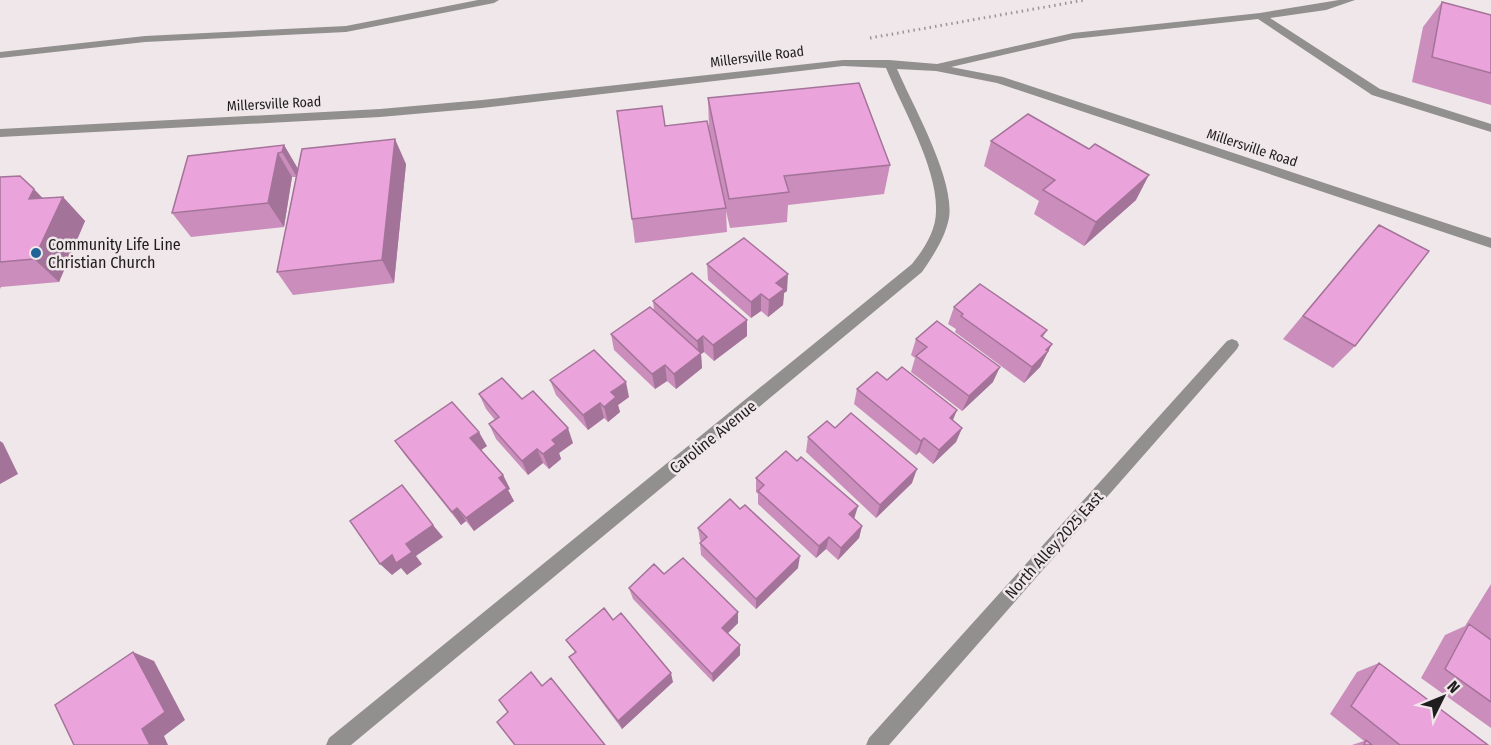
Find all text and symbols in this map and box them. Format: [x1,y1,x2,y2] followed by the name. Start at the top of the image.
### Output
[709,43,805,71] street label: Millersville Road
[226,93,322,115] street label: Millersville Road
[1204,125,1300,171] street label: Millersville Road
[48,235,181,272] place label: Community Life Line Christian Church
[29,246,43,260] marker: Community Life Line Christian Church
[666,396,760,478] street label: Caroline Avenue
[1001,487,1107,602] street label: North Alley 2025 East
[1413,667,1473,727] north arrow
[1443,677,1464,697] text: N

